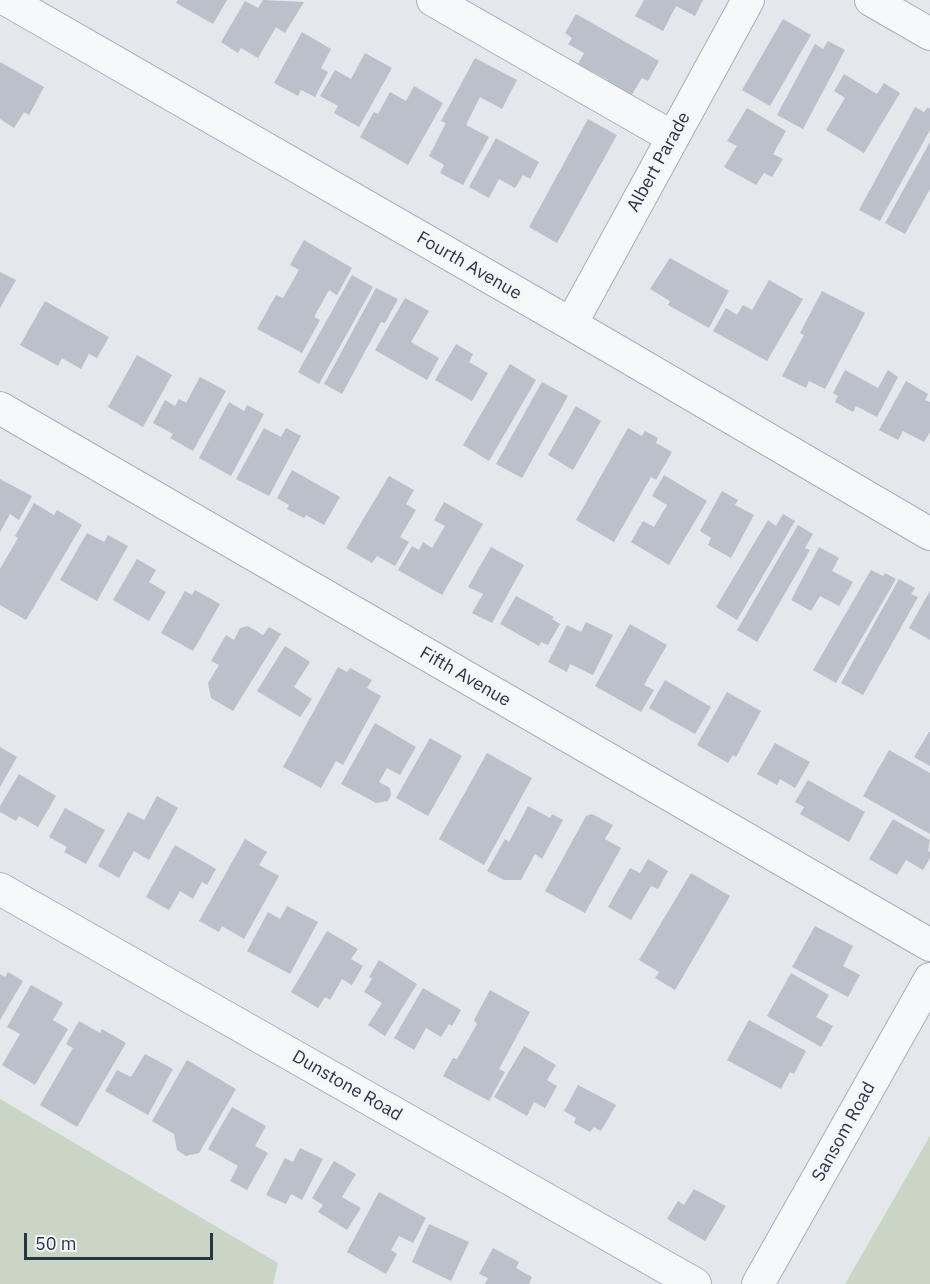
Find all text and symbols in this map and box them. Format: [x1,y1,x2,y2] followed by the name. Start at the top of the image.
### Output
[623,108,695,216] street label: Albert Parade
[413,227,525,305] street label: Fourth Avenue
[416,642,514,712] street label: Fifth Avenue
[288,1046,406,1126] street label: Dunstone Road
[808,1078,880,1186] street label: Sansom Road
[27,1221,216,1259] scale bar
[35,1232,77,1255] text: 50 m

